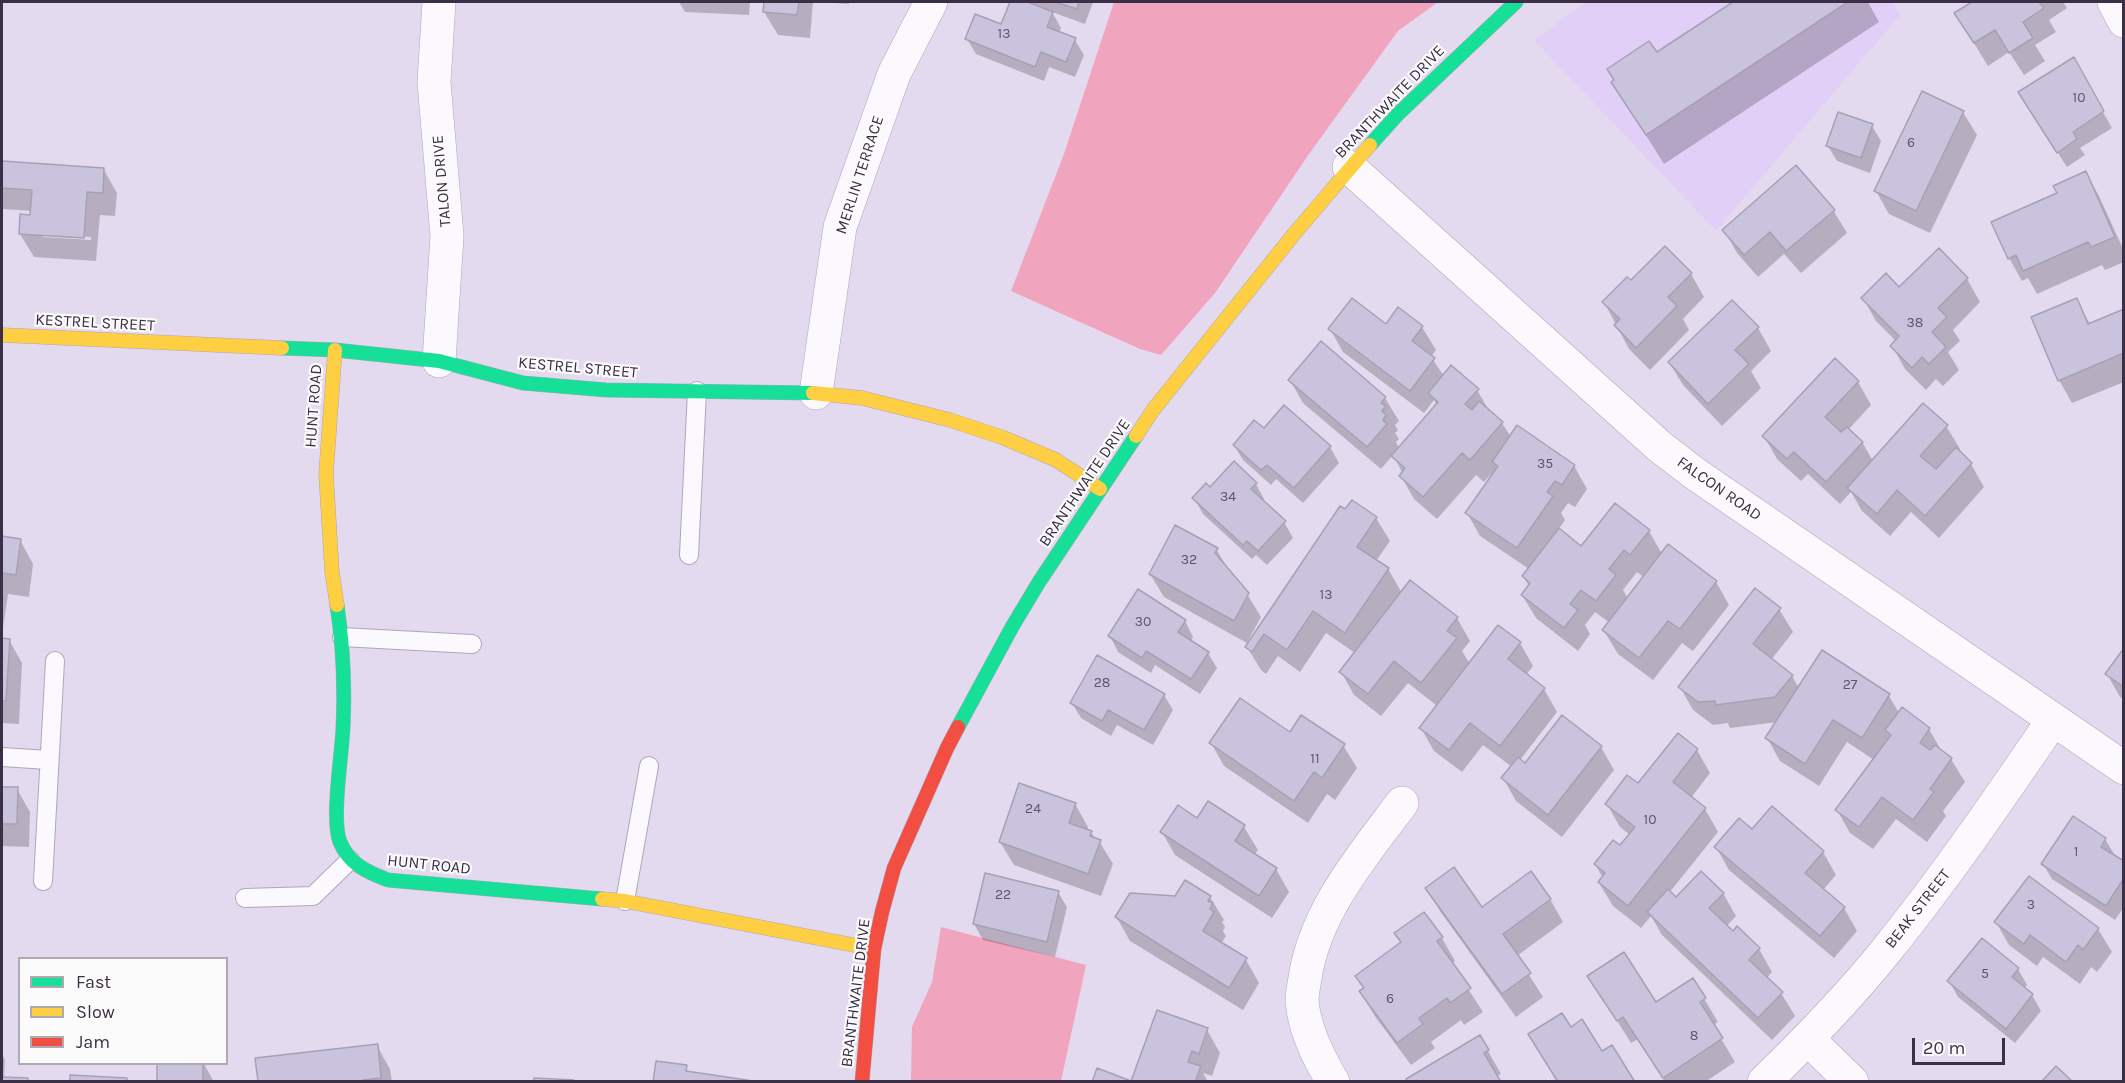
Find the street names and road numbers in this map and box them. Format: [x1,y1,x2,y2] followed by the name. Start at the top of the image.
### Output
[1331,41,1449,163] street label: BRANTHWAITE DRIVE
[832,113,888,237] street label: MERLIN TERRACE
[428,134,456,228] street label: TALON DRIVE
[35,310,155,336] street label: KESTREL STREET
[517,353,639,383] street label: KESTREL STREET
[302,364,326,448] street label: HUNT ROAD
[1035,416,1135,550] street label: BRANTHWAITE DRIVE
[1673,453,1765,525] street label: FALCON ROAD
[386,851,472,879] street label: HUNT ROAD
[1881,866,1955,952] street label: BEAK STREET
[837,918,875,1068] street label: BRANTHWAITE DRIVE

